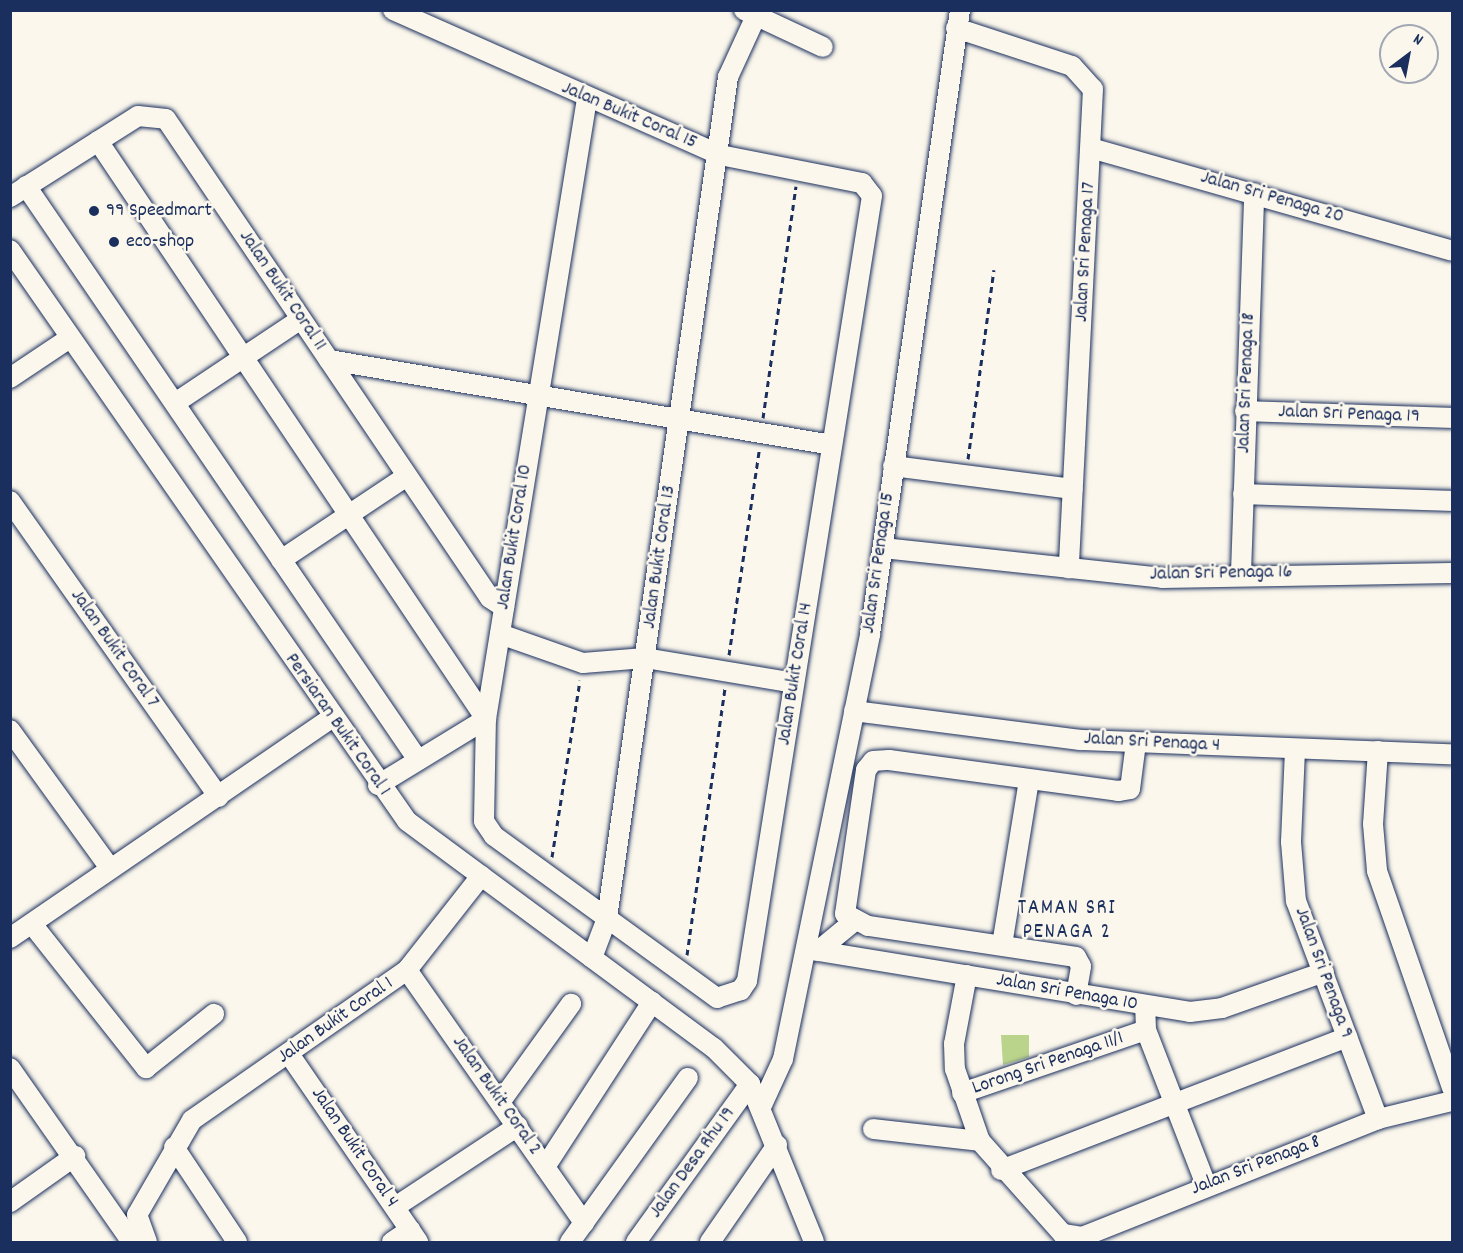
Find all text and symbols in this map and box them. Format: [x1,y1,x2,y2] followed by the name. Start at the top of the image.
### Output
[1379,24,1439,84] north arrow
[1408,28,1427,52] text: N
[558,77,700,155] street label: Jalan Bukit Coral 15
[1198,166,1346,230] street label: Jalan Sri Penaga 20
[1070,181,1102,323] street label: Jalan Sri Penaga 17
[106,199,212,223] place label: 99 Speedmart
[87,204,101,218] marker: 99 Speedmart
[233,226,331,356] street label: Jalan Bukit Coral 11
[126,230,194,254] place label: eco-shop
[107,235,121,249] marker: eco-shop
[1233,312,1261,454] street label: Jalan Sri Penaga 18
[1278,401,1420,429] street label: Jalan Sri Penaga 19
[492,463,538,611] street label: Jalan Bukit Coral 10
[638,484,682,630] street label: Jalan Bukit Coral 13
[857,491,901,635] street label: Jalan Sri Penaga 15
[1150,561,1292,587] street label: Jalan Sri Penaga 16
[64,585,164,713] street label: Jalan Bukit Coral 7
[773,601,819,747] street label: Jalan Bukit Coral 14
[279,649,395,801] street label: Persiaran Bukit Coral 1
[1083,727,1221,759] street label: Jalan Sri Penaga 4
[1018,896,1116,946] district label: TAMAN SRI PENAGA 2
[1288,904,1358,1042] street label: Jalan Sri Penaga 9
[994,969,1140,1017] street label: Jalan Sri Penaga 10
[273,972,399,1070] street label: Jalan Bukit Coral 1
[969,1027,1127,1101] street label: Lorong Sri Penaga 11/1
[446,1032,546,1160] street label: Jalan Bukit Coral 2
[305,1083,403,1213] street label: Jalan Bukit Coral 4
[645,1103,741,1223] street label: Jalan Desa Rhu 19
[1188,1130,1324,1202] street label: Jalan Sri Penaga 8

